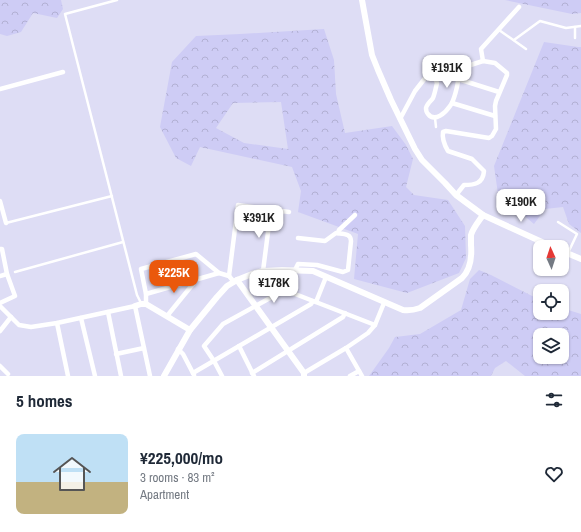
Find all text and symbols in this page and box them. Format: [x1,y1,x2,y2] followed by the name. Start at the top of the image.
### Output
[419,55,475,89] pin: ¥191K
[431,59,463,76] text: ¥191K
[493,189,549,223] pin: ¥190K
[505,193,537,210] text: ¥190K
[231,205,287,239] pin: ¥391K
[243,209,275,226] text: ¥391K
[533,240,569,276] north arrow
[533,240,569,364] map controls
[146,260,202,294] pin: ¥225K
[158,264,190,281] text: ¥225K
[246,270,302,304] pin: ¥178K
[258,274,290,291] text: ¥178K
[533,284,569,320] button: locate
[533,328,569,364] button: layers
[16,389,73,412] text: 5 homes
[543,389,565,411] icon: filters
[140,446,223,469] text: ¥225,000/mo
[48,450,96,498] icon: home
[543,463,565,485] icon: heart
[140,469,215,486] text: 3 rooms · 83 m²
[140,486,189,503] text: Apartment

